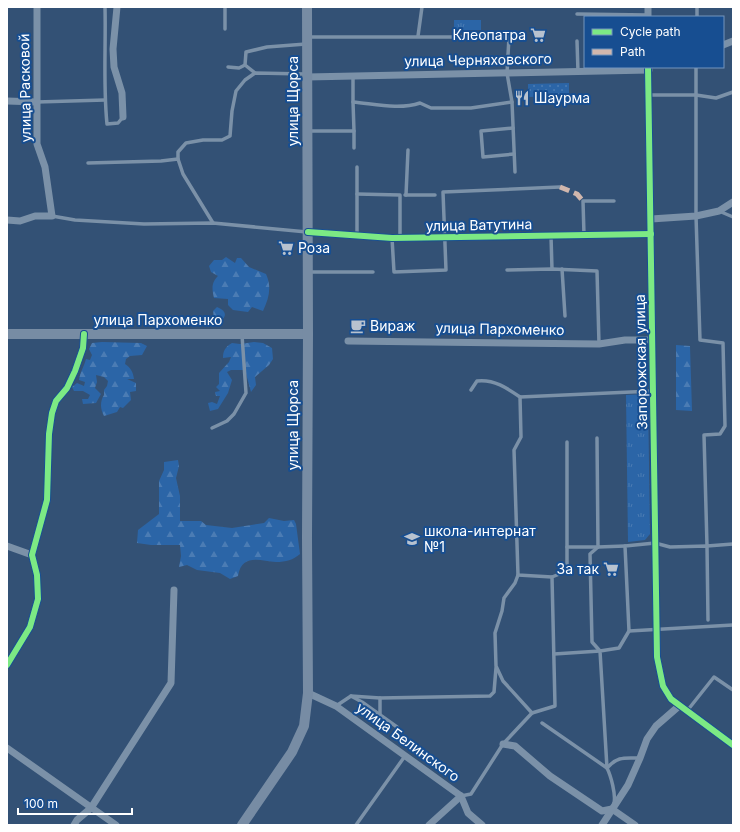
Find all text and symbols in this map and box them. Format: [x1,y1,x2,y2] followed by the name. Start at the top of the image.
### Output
[584,16,724,68] legend
[620,24,681,39] text: Cycle path
[453,26,526,43] place label: Клеопатра
[529,26,547,44] supermarket icon: Клеопатра
[15,33,34,143] street label: улица Расковой
[620,44,645,59] text: Path
[404,50,552,69] street label: улица Черняховского
[284,56,301,146] street label: улица Щорса
[513,89,531,107] restaurant icon: Шаурма
[534,89,590,106] place label: Шаурма
[425,215,532,234] street label: улица Ватутина
[277,239,295,257] supermarket icon: Роза
[298,239,330,256] place label: Роза
[631,294,650,430] street label: Запорожская улица
[94,311,222,328] street label: улица Пархоменко
[349,317,367,335] cafe icon: Вираж
[370,317,415,334] place label: Вираж
[435,319,565,338] street label: улица Пархоменко
[284,380,301,470] street label: улица Щорса
[424,522,536,555] place label: школа-интернат №1
[403,530,421,548] school or university icon: школа-интернат №1
[557,560,599,577] place label: За так
[602,560,620,578] supermarket icon: За так
[353,698,463,785] street label: улица Белинского
[18,790,132,816] scale bar
[24,796,58,811] text: 100 m

